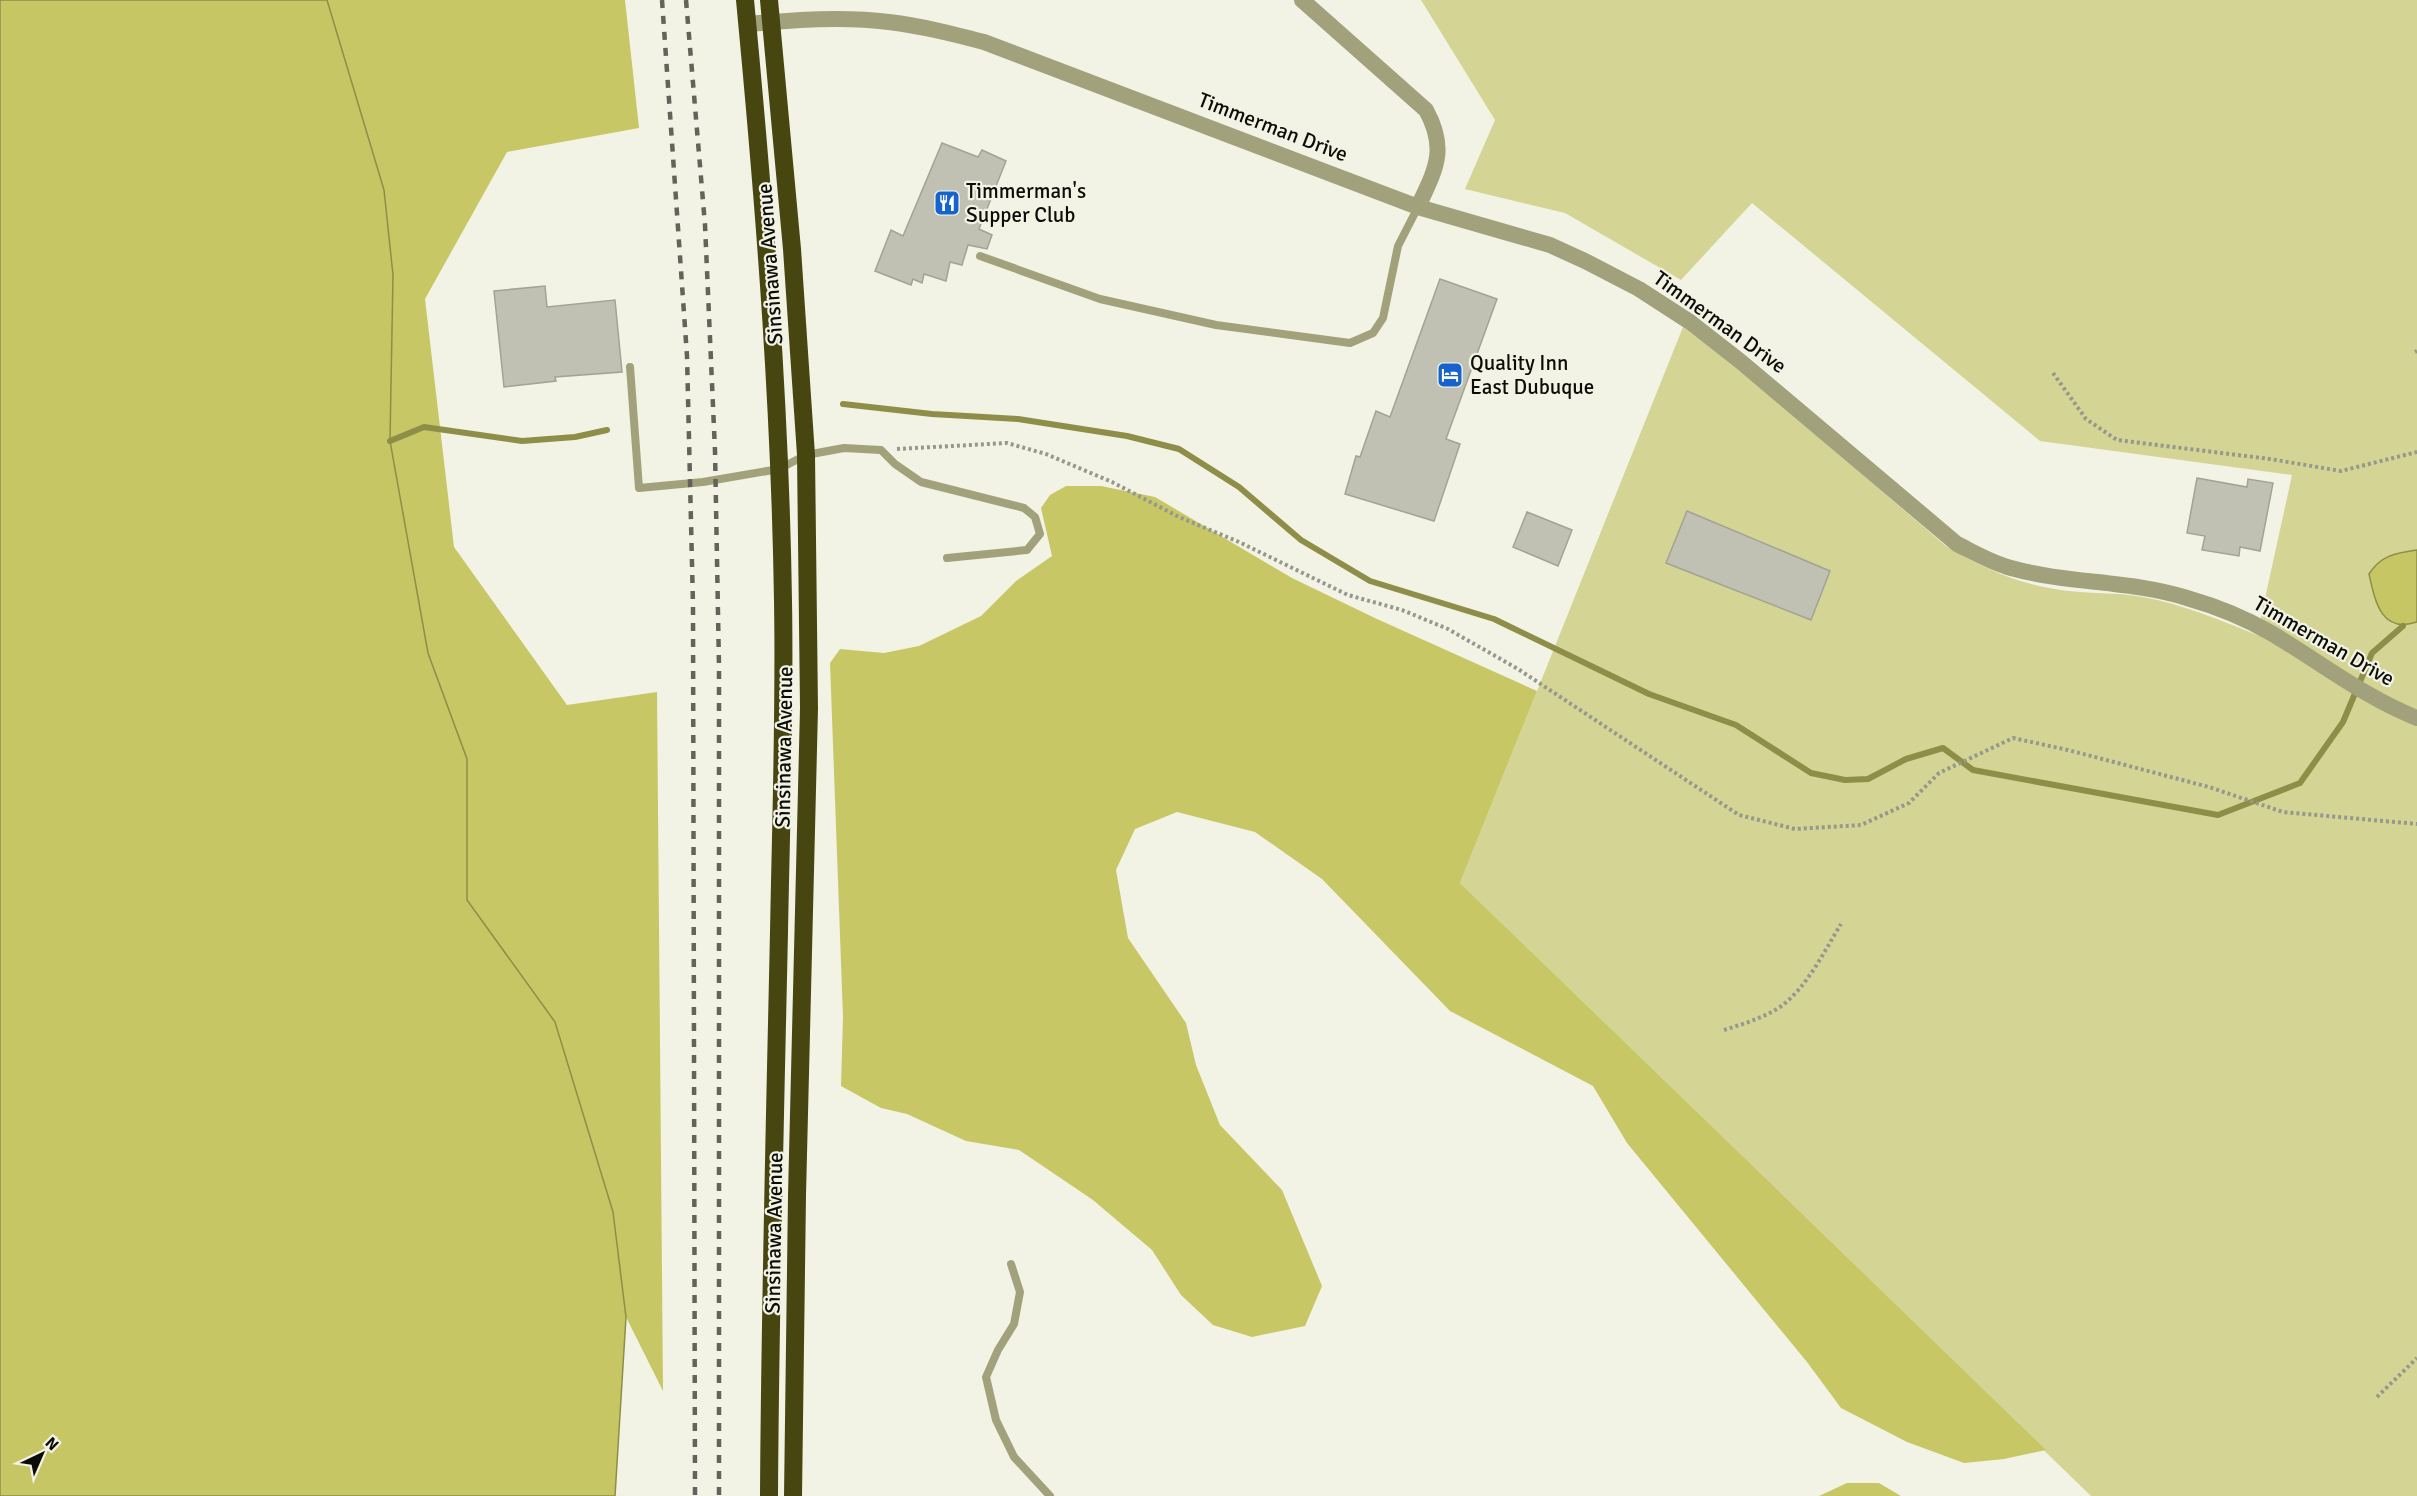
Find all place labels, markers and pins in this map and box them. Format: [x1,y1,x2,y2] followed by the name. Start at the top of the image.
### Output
[966,178,1086,228] place label: Timmerman's Supper Club
[932,188,962,218] restaurant icon: Timmerman's Supper Club
[1470,350,1594,400] place label: Quality Inn East Dubuque
[1435,360,1465,390] hotel icon: Quality Inn East Dubuque

